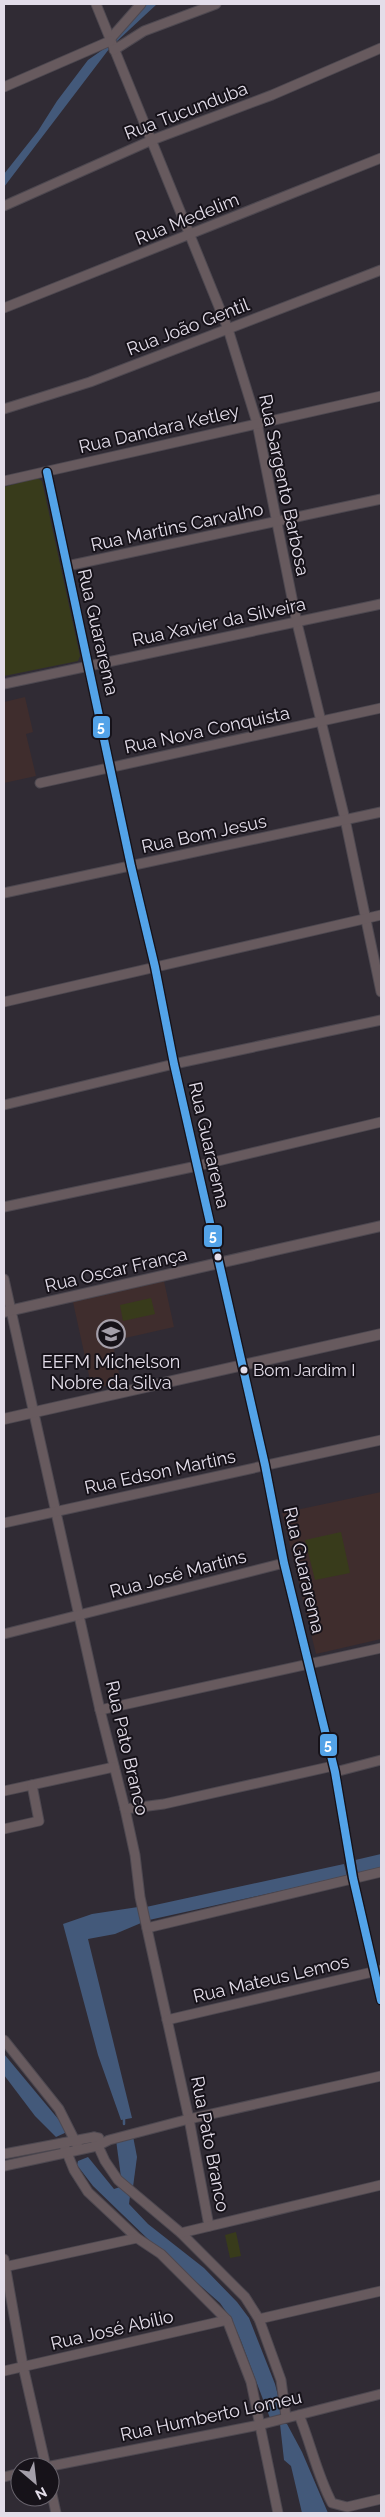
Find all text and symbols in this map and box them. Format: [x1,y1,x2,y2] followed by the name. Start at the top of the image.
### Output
[121,77,250,144] street label: Rua Tucunduba
[132,188,242,249] street label: Rua Medelim
[124,294,252,359] street label: Rua João Gentil
[255,392,314,578] street label: Rua Sargento Barbosa
[77,400,241,457] street label: Rua Dandara Ketley
[89,498,265,555] street label: Rua Martins Carvalho
[74,567,123,697] street label: Rua Guararema
[130,593,308,650] street label: Rua Xavier da Silveira
[122,702,291,757] street label: Rua Nova Conquista
[92,715,111,739] line badge: 5
[97,719,105,735] text: 5
[140,810,269,857] street label: Rua Bom Jesus
[185,1080,234,1210] street label: Rua Guararema
[203,1224,223,1248] line badge: 5
[209,1228,217,1244] text: 5
[43,1243,189,1296] street label: Rua Oscar França
[213,1252,223,1262] unlabelled marker
[96,1319,126,1349] school or university icon: EEFM Michelson Nobre da Silva
[42,1351,180,1393] place label: EEFM Michelson Nobre da Silva
[253,1360,355,1380] place label: Bom Jardim I
[239,1365,249,1375] marker: Bom Jardim I
[82,1445,238,1498] street label: Rua Edson Martins
[280,1505,329,1635] street label: Rua Guararema
[107,1545,249,1602] street label: Rua José Martins
[102,1678,153,1818] street label: Rua Pato Branco
[319,1733,338,1757] line badge: 5
[324,1737,332,1753] text: 5
[191,1950,351,2007] street label: Rua Mateus Lemos
[187,2074,234,2214] street label: Rua Pato Branco
[48,2305,176,2354] street label: Rua José Abílio
[118,2386,304,2445] street label: Rua Humberto Lomeu
[10,2457,60,2507] north arrow
[33,2484,50,2503] text: N

